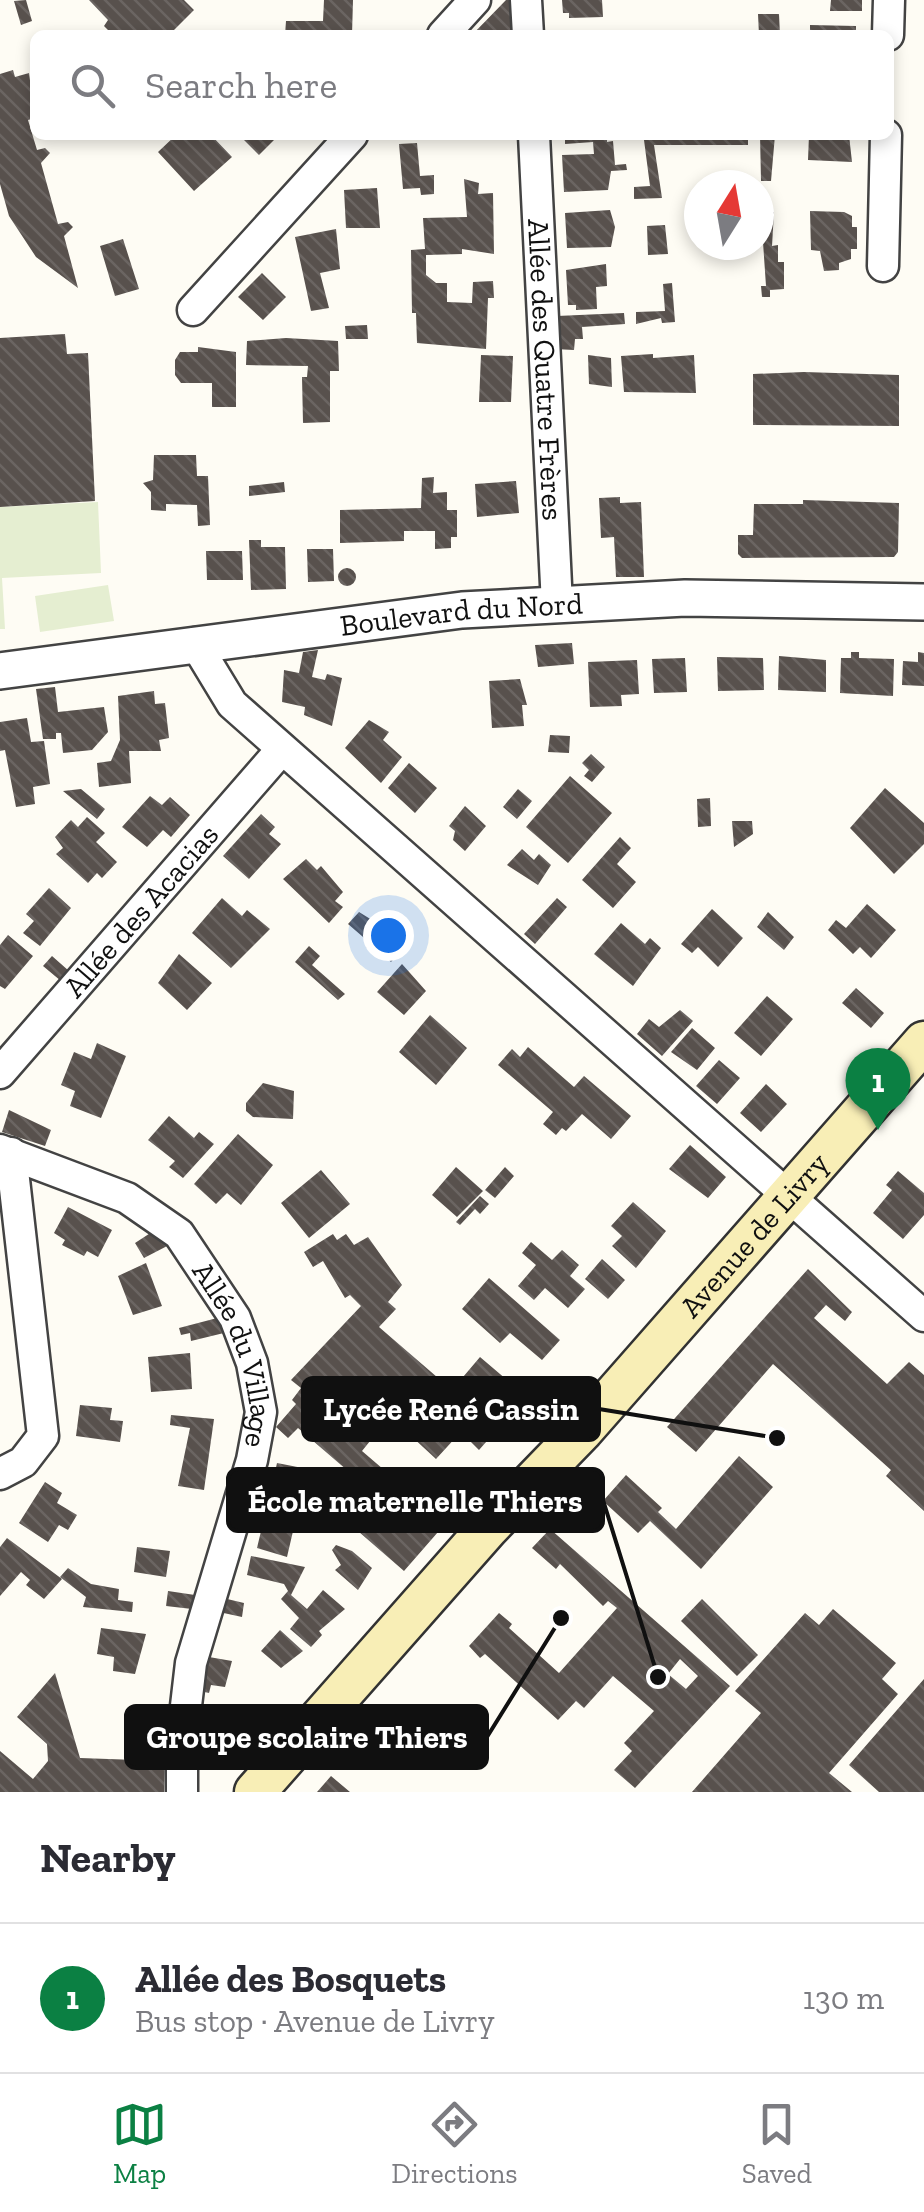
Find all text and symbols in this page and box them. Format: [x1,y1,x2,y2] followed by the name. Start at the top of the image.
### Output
[30,30,894,140] search box
[65,58,120,113] icon: search
[145,62,337,108] text: Search here
[684,170,774,260] north arrow
[520,218,571,522] street label: Allée des Quatre Frères
[338,586,584,644] street label: Boulevard du Nord
[56,817,226,1005] street label: Allée des Acacias
[363,910,414,961] your location
[846,1048,910,1130] pin: 1
[672,1145,836,1325] street label: Avenue de Livry
[185,1255,280,1451] street label: Allée du Village
[303,1378,599,1440] callout: Lycée René Cassin
[323,1390,579,1428] text: Lycée René Cassin
[228,1469,603,1531] callout: École maternelle Thiers
[247,1482,583,1520] text: École maternelle Thiers
[126,1706,487,1768] callout: Groupe scolaire Thiers
[146,1718,468,1756] text: Groupe scolaire Thiers
[40,1832,176,1883] text: Nearby
[135,1956,446,2002] text: Allée des Bosquets
[66,1979,79,2017] text: 1
[803,1979,884,2017] text: 130 m
[135,2002,495,2040] text: Bus stop · Avenue de Livry
[112,2097,167,2190] tab: Map
[391,2097,518,2190] tab: Directions
[742,2097,812,2190] tab: Saved

